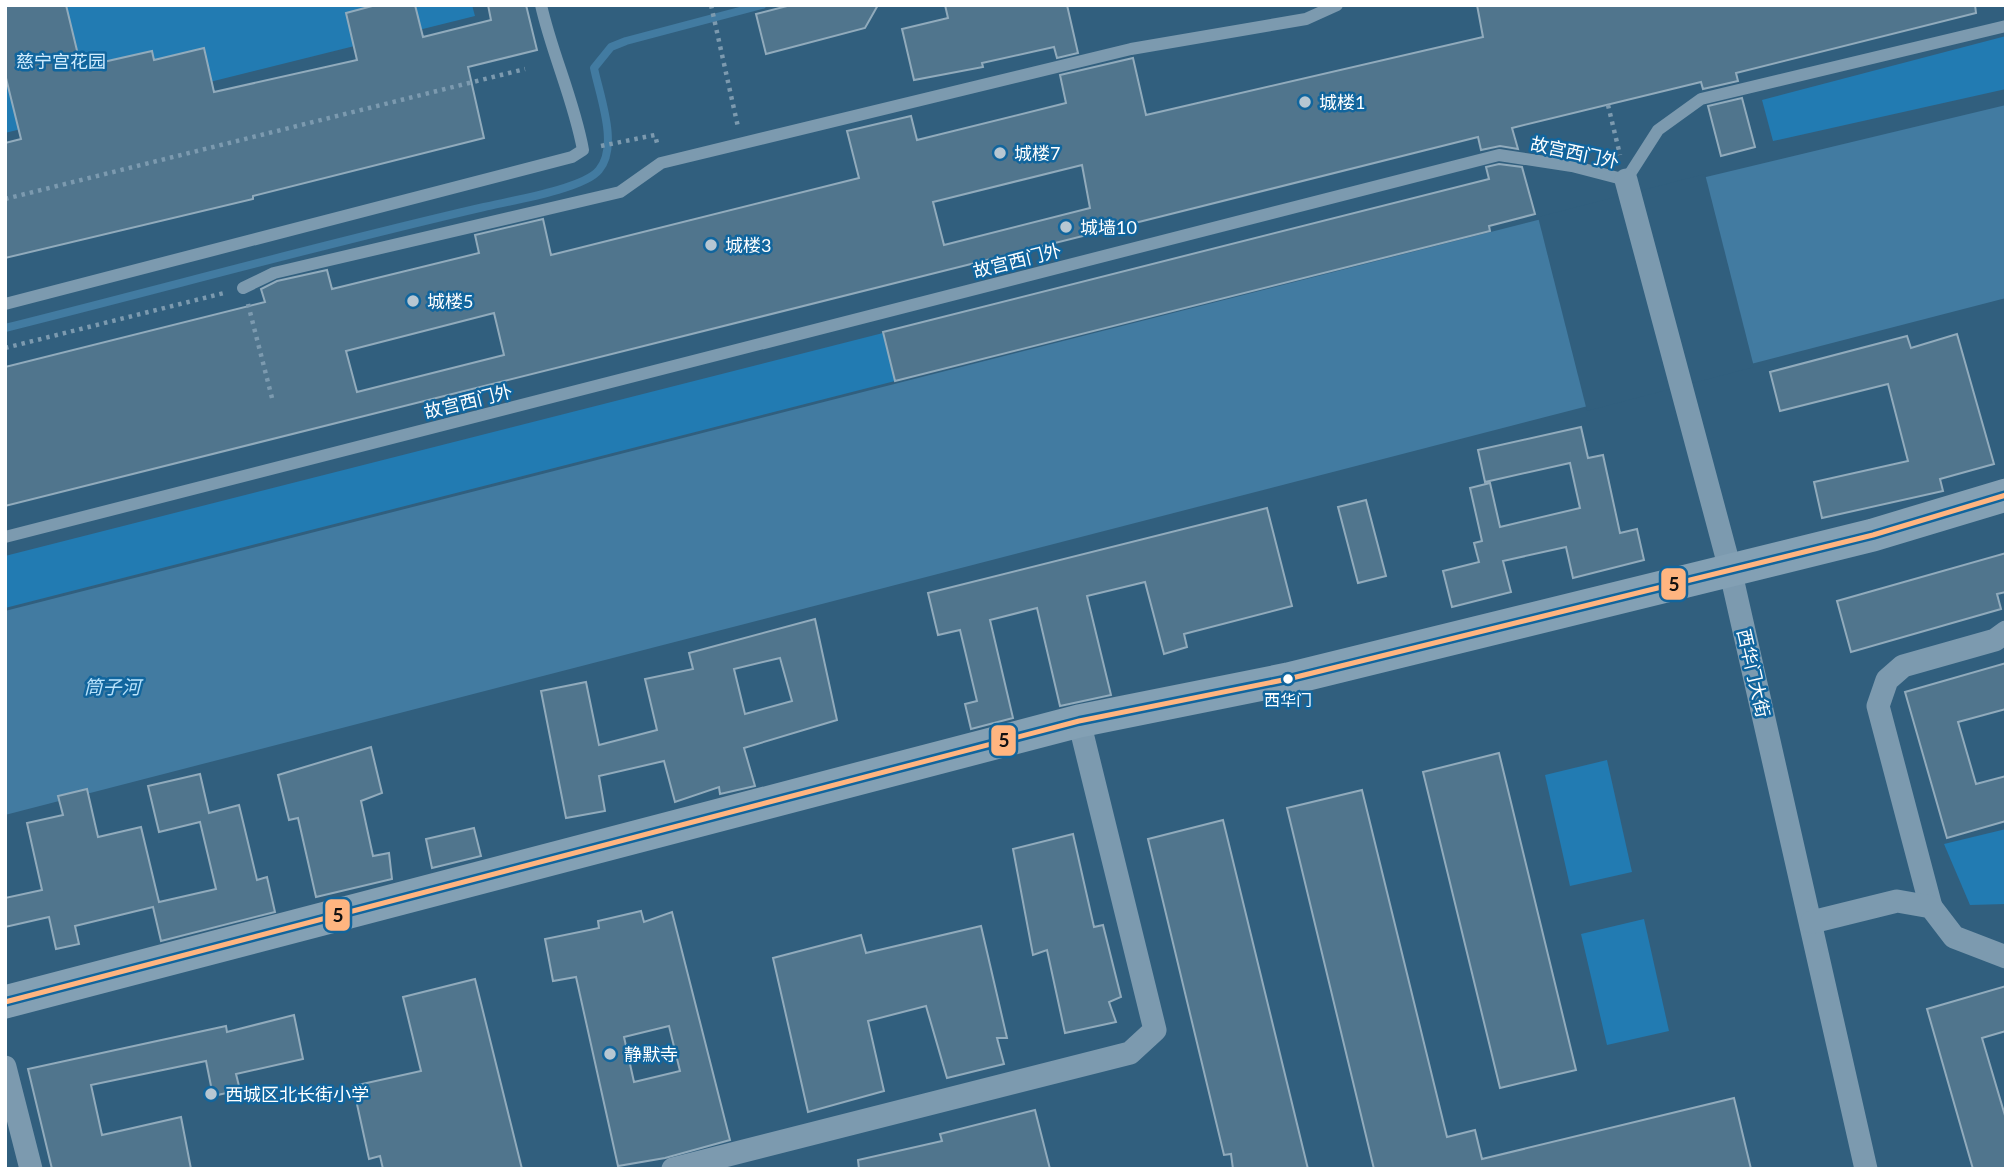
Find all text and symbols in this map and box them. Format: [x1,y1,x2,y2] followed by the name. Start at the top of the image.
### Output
[16,50,106,72] park label: 慈宁宫花园
[1319,91,1365,113] place label: 城楼1
[1297,94,1313,110] marker: 城楼1
[1529,132,1621,172] street label: 故宫西门外
[1014,142,1060,164] place label: 城楼7
[992,145,1008,161] marker: 城楼7
[1080,216,1137,238] place label: 城墙10
[1058,219,1074,235] marker: 城墙10
[725,234,771,256] place label: 城楼3
[703,237,719,253] marker: 城楼3
[971,238,1063,282] street label: 故宫西门外
[427,290,473,312] place label: 城楼5
[405,293,421,309] marker: 城楼5
[422,379,514,423] street label: 故宫西门外
[1660,567,1687,601] line badge: 5
[1668,572,1680,595] text: 5
[1733,627,1775,719] street label: 西华门大街
[1281,672,1295,686] marker: 西华门
[83,675,144,698] water label: 筒子河
[1264,690,1312,709] place label: 西华门
[990,724,1017,757] line badge: 5
[998,728,1010,751] text: 5
[324,898,351,932] line badge: 5
[332,903,344,926] text: 5
[624,1043,678,1065] place label: 静默寺
[602,1046,618,1062] marker: 静默寺
[225,1083,369,1105] place label: 西城区北长街小学
[203,1086,219,1102] marker: 西城区北长街小学

